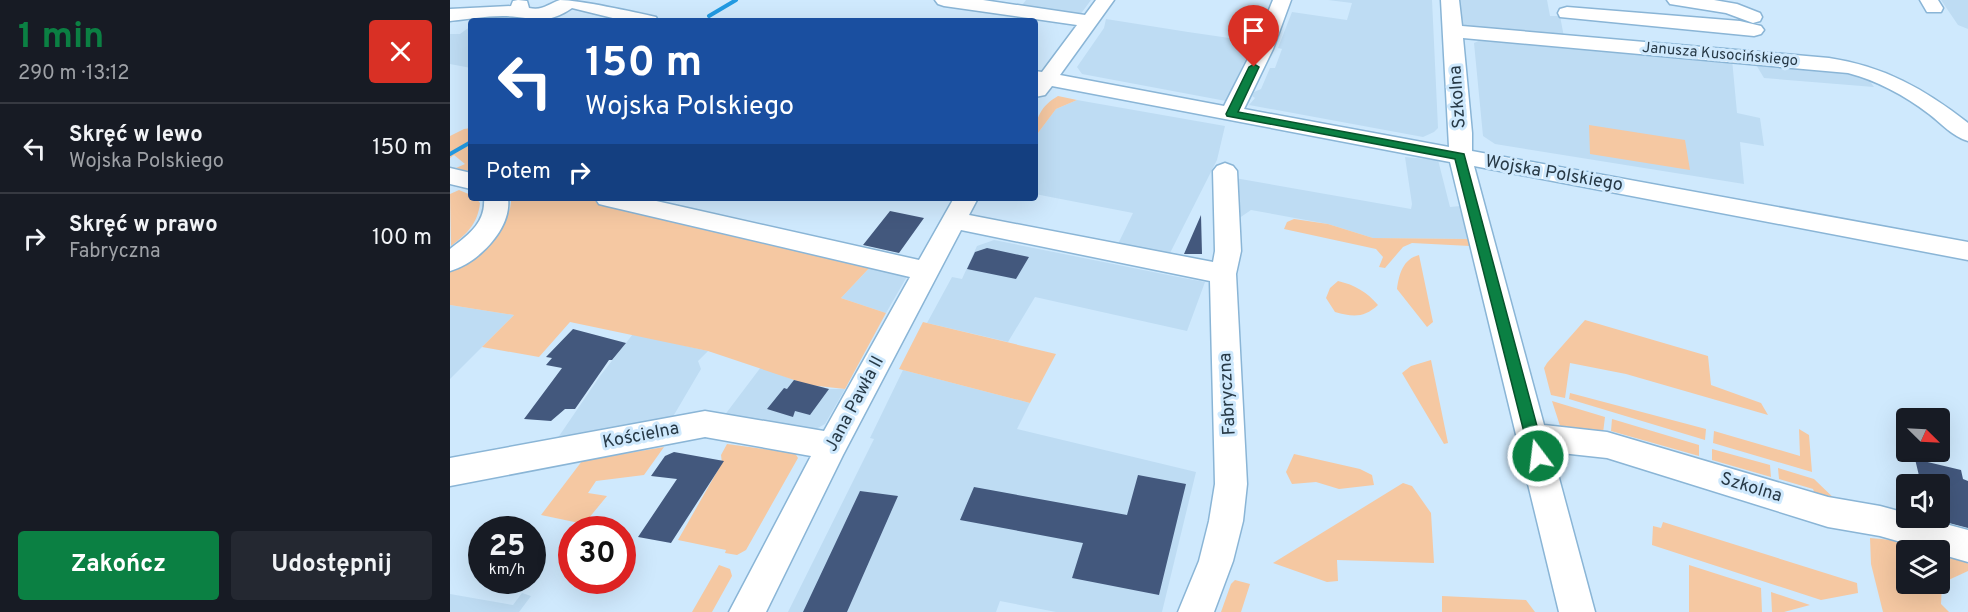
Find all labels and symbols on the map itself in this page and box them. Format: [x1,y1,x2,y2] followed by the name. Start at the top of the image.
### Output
[1228,5,1279,67] pin
[1641,39,1799,71] street label: Janusza Kusocińskiego
[1444,65,1472,129] street label: Szkolna
[1483,151,1625,197] street label: Wojska Polskiego
[820,352,890,456] street label: Jana Pawła II
[1214,352,1242,436] street label: Fabryczna
[1896,408,1950,462] north arrow
[601,417,681,455] street label: Kościelna
[1506,424,1570,488] position arrow
[1717,468,1785,508] street label: Szkolna
[558,516,636,594] speed limit sign: 30

